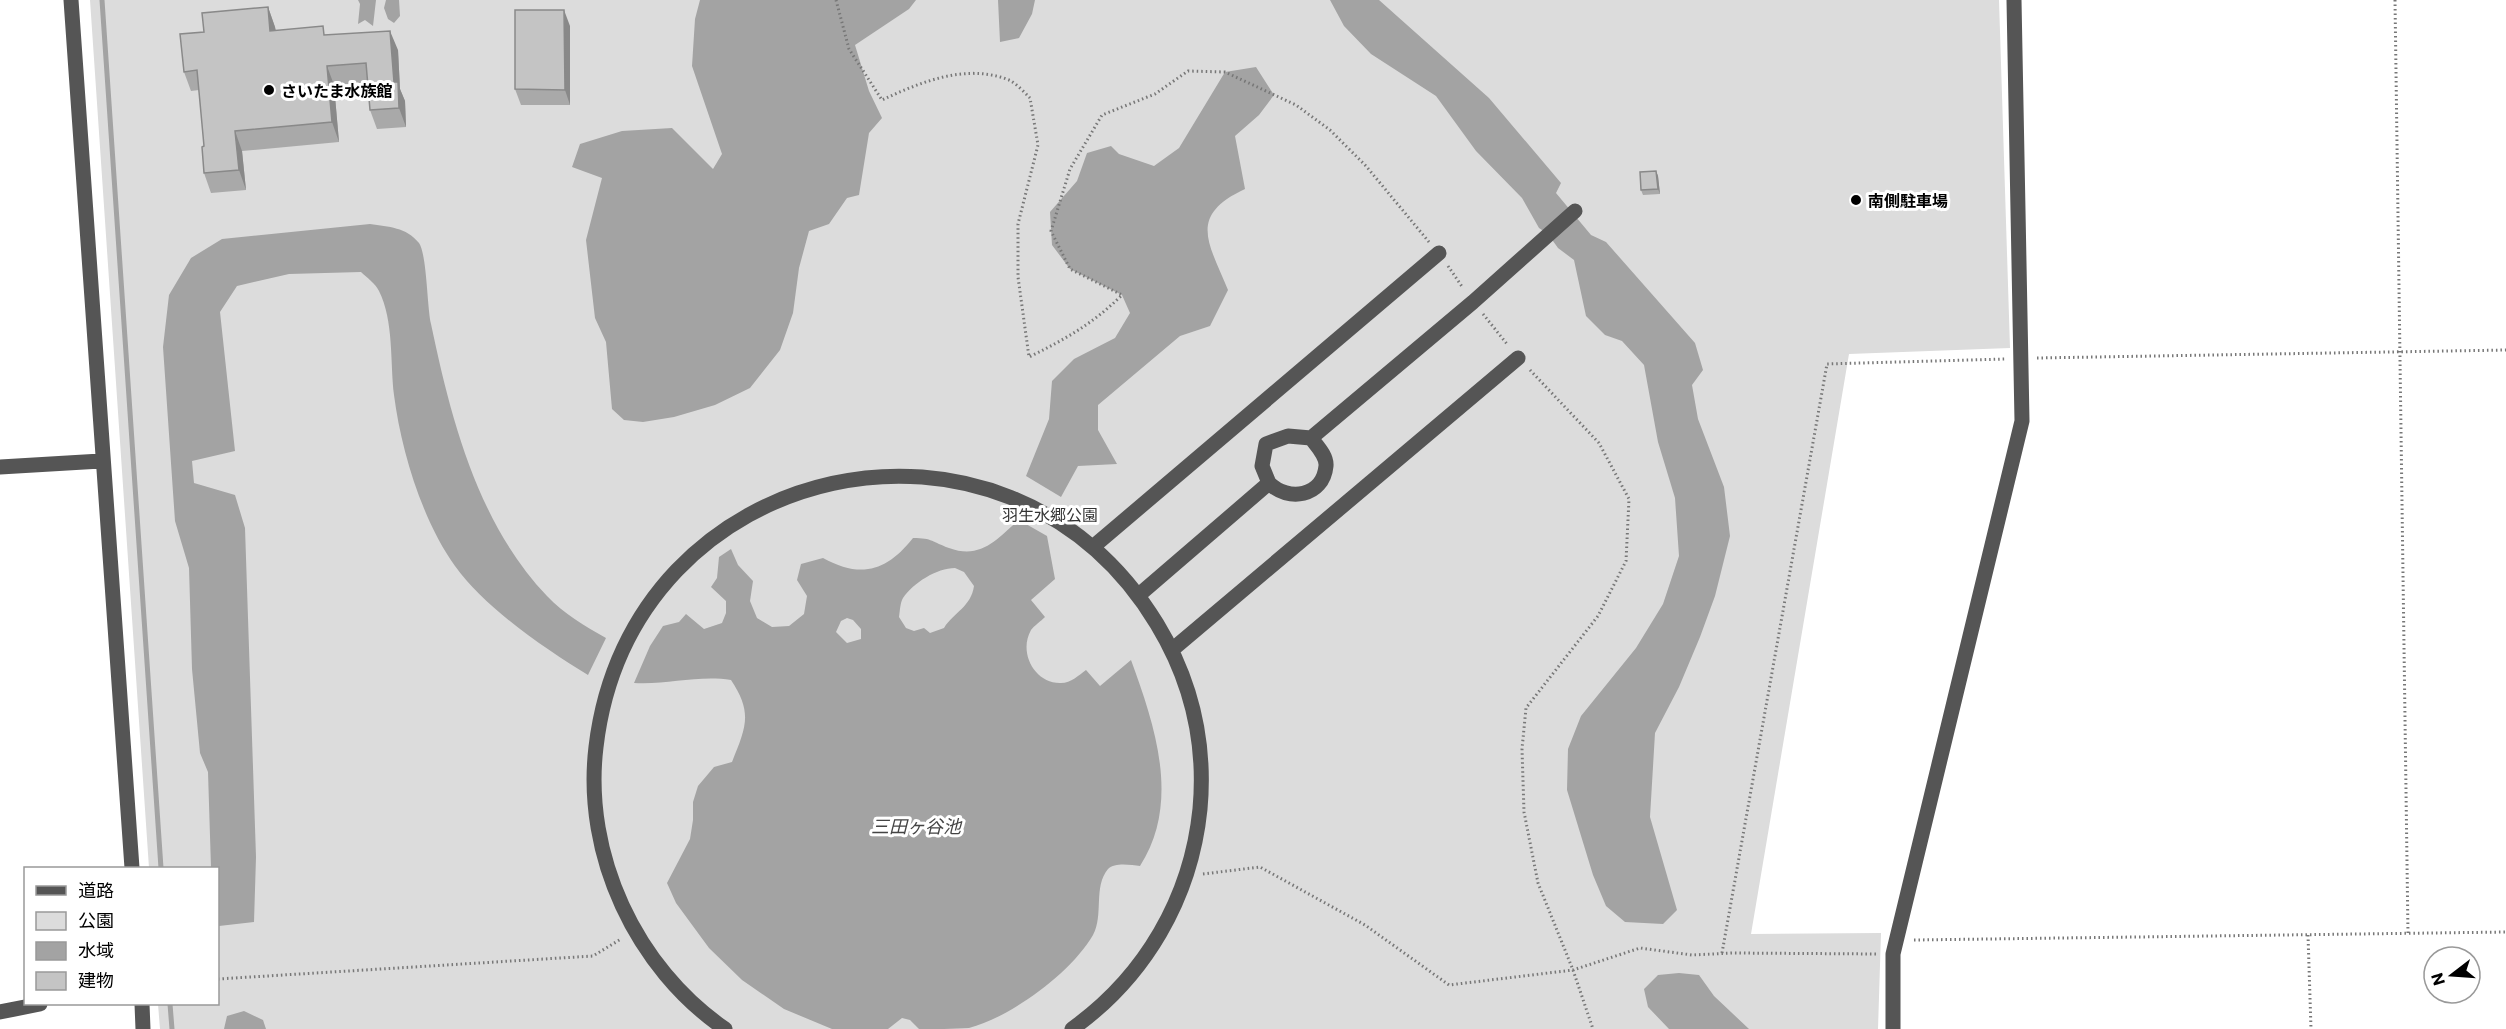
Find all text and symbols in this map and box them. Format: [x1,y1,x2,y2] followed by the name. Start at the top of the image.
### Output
[281,81,393,100] place label: さいたま水族館
[262,83,276,97] marker: さいたま水族館
[1868,191,1948,210] place label: 南側駐車場
[1849,193,1863,207] marker: 南側駐車場
[1002,505,1098,524] park label: 羽生水郷公園
[871,815,963,837] water label: 三田ヶ谷池
[24,867,219,1005] legend
[78,879,114,901] text: 道路
[78,909,114,931] text: 公園
[78,939,114,961] text: 水域
[2422,945,2482,1005] north arrow
[78,969,114,991] text: 建物
[2426,971,2448,988] text: N

